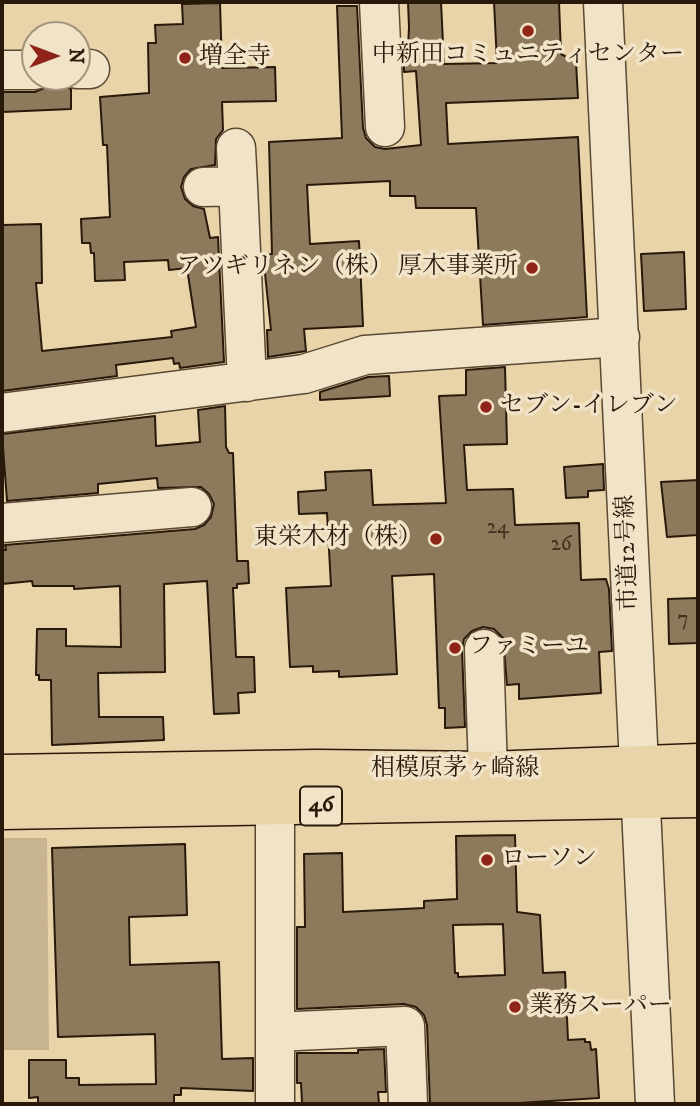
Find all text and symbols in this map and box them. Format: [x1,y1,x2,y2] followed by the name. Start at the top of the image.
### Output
[21,21,91,91] north arrow
[520,23,536,39] marker: 中新田コミュニティセンター
[372,42,684,70] place label: 中新田コミュニティセンター
[199,44,271,72] place label: 増全寺
[64,48,87,64] text: N
[177,50,193,66] marker: 増全寺
[177,254,518,282] place label: アツギリネン（株） 厚木事業所
[524,260,540,276] marker: アツギリネン（株） 厚木事業所
[500,393,678,421] place label: セブン-イレブン
[478,399,494,415] marker: セブン-イレブン
[613,494,645,612] street label: 市道12号線
[487,516,509,542] house number: 24
[254,525,422,553] place label: 東栄木材（株）
[428,531,444,547] marker: 東栄木材（株）
[550,533,572,559] house number: 26
[677,608,689,634] house number: 7
[469,634,589,662] place label: ファミーユ
[447,640,463,656] marker: ファミーユ
[371,756,539,784] street label: 相模原茅ヶ崎線
[300,786,342,826] road number: 46
[501,846,597,874] place label: ローソン
[479,852,495,868] marker: ローソン
[529,993,672,1021] place label: 業務スーパー
[507,999,523,1015] marker: 業務スーパー

